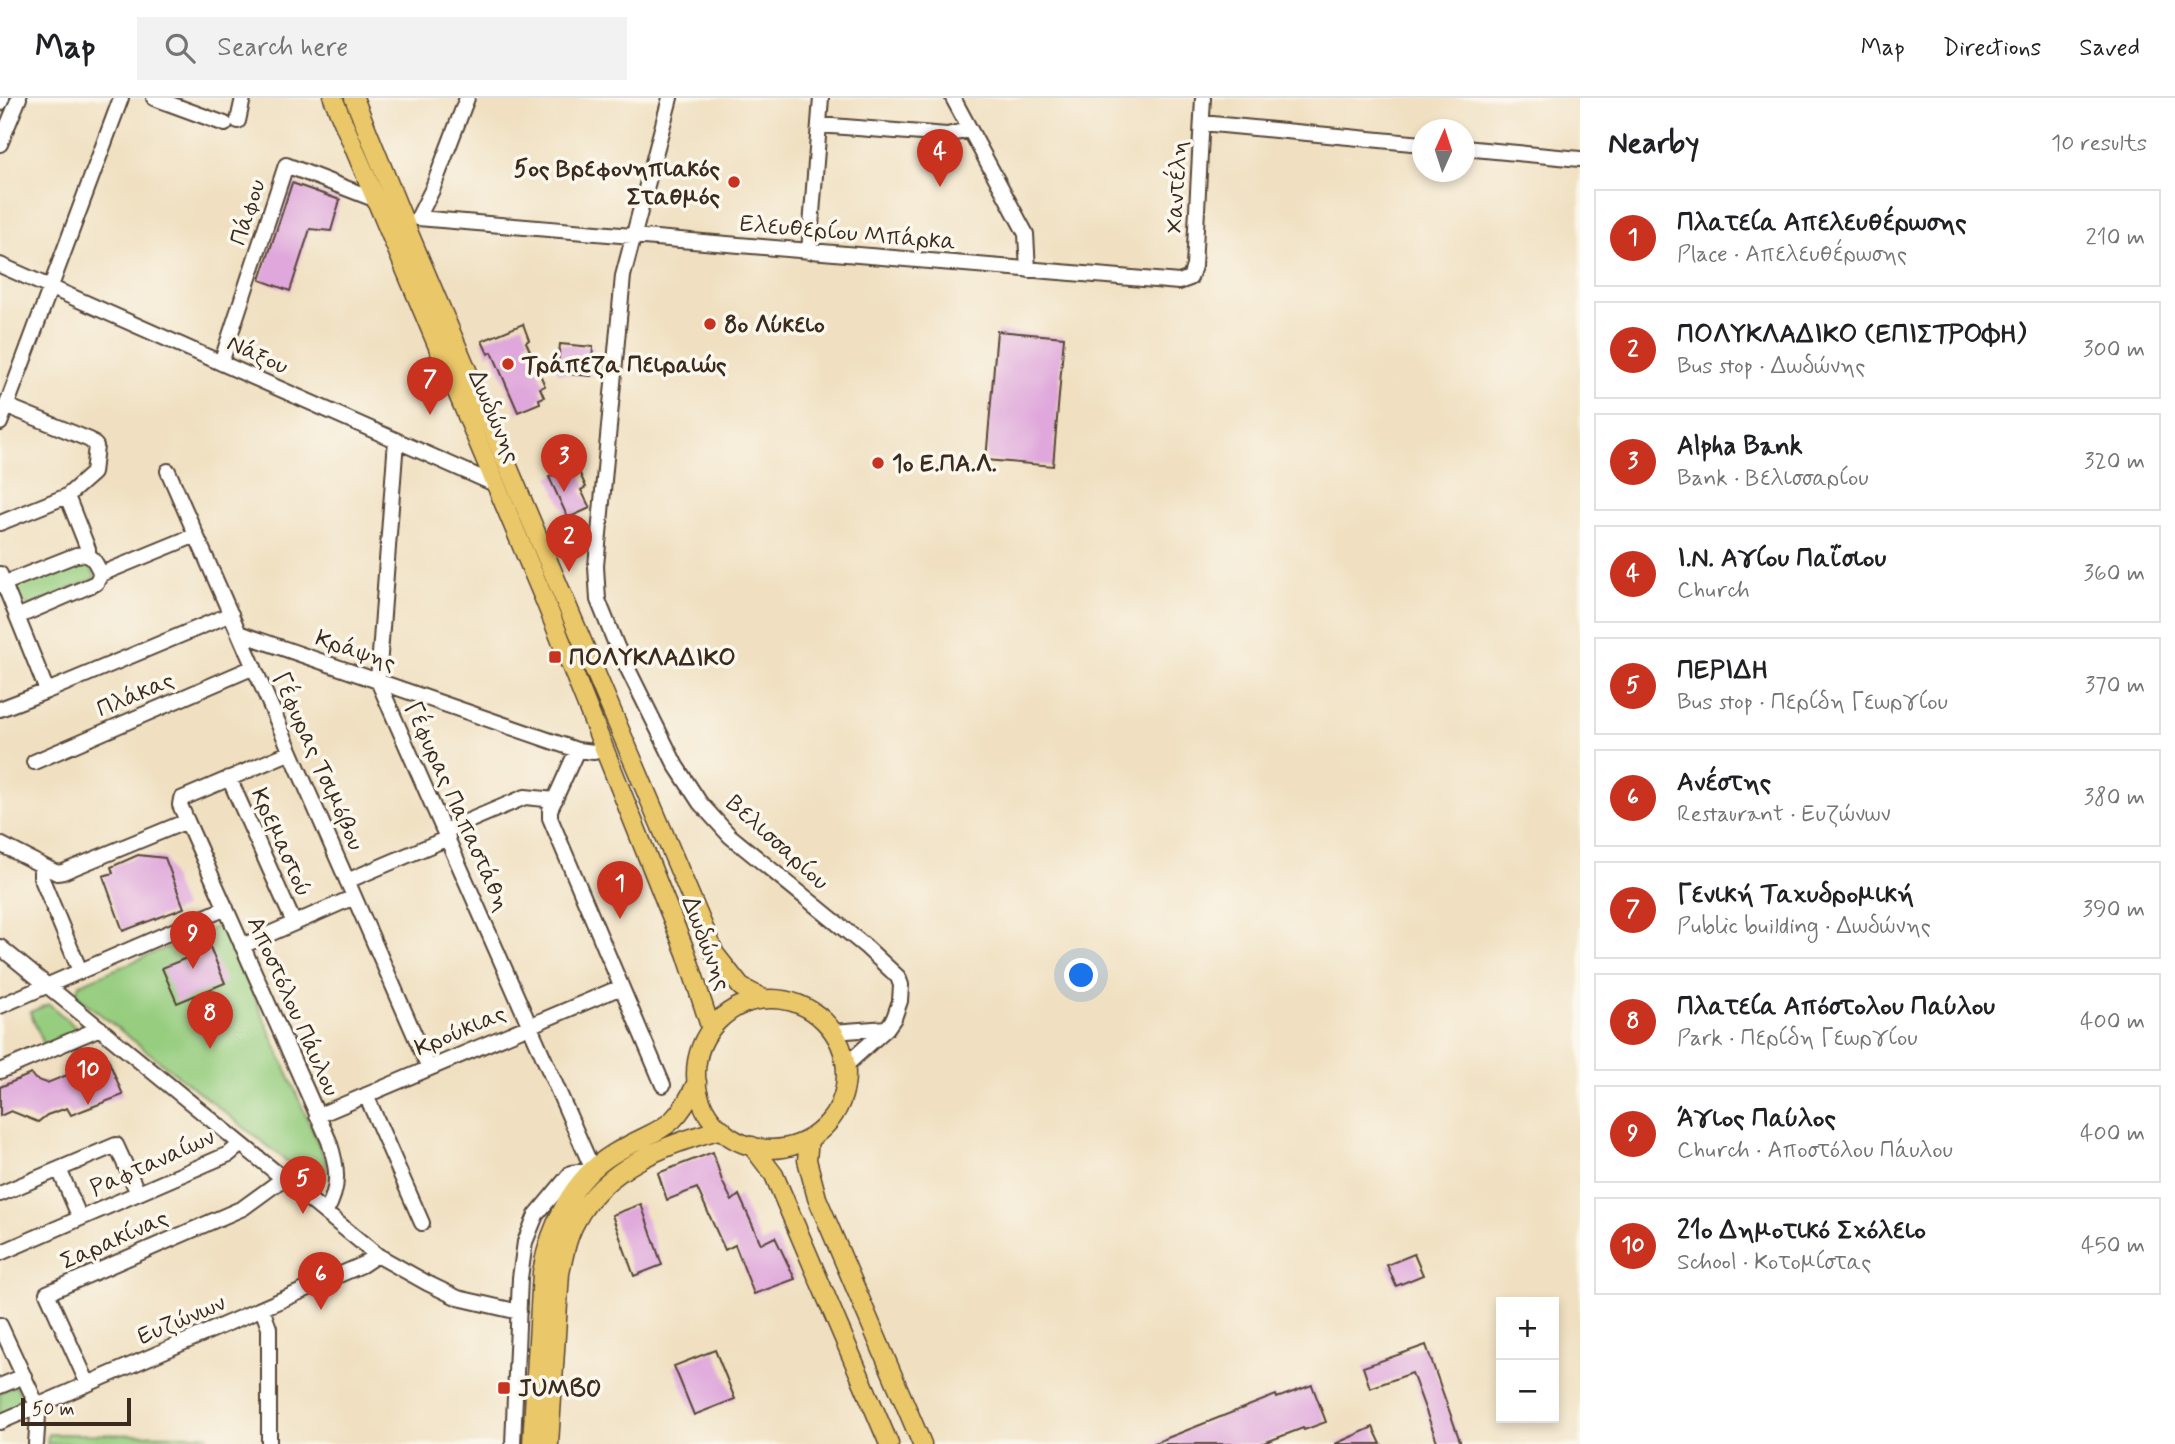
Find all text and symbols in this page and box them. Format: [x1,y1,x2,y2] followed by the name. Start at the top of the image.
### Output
[137,17,627,80] search box
[35,26,95,70] text: Map
[161,29,199,67] icon: search
[217,31,348,65] text: Search here
[1861,33,1905,64] text: Map
[1943,33,2041,64] text: Directions
[2079,33,2140,64] text: Saved
[1412,119,1475,182] north arrow
[1608,124,1699,163] text: Nearby
[917,129,963,187] pin: 4
[2051,129,2147,159] text: 10 results
[1159,140,1195,234] street label: Χαντέλη
[514,154,720,213] place label: 5ος Βρεφονηπιακός Σταθμός
[726,174,742,190] marker: 5ος Βρεφονηπιακός Σταθμός
[223,175,274,250] street label: Πάφου
[1677,206,1967,240] text: Πλατεία Απελευθέρωσης
[738,209,957,258] street label: Ελευθερίου Μπάρκα
[1628,223,1638,253] text: 1
[2085,223,2145,253] text: 210 m
[1677,240,1907,270] text: Place · Απελευθέρωσης
[724,310,825,341] place label: 8ο Λύκειο
[702,316,718,332] marker: 8ο Λύκειο
[1677,318,2026,352] text: ΠΟΛΥΚΛΑΔΙΚΟ (ΕΠΙΣΤΡΟΦΗ)
[222,328,293,383] street label: Νάξου
[1627,335,1639,365] text: 2
[2083,335,2145,365] text: 300 m
[521,350,727,381] place label: Τράπεζα Πειραιώς
[1677,352,1865,382] text: Bus stop · Δωδώνης
[500,356,516,372] marker: Τράπεζα Πειραιώς
[407,357,453,415] pin: 7
[460,365,527,468] street label: Δωδώνης
[1677,430,1803,464] text: Alpha Bank
[541,434,587,492] pin: 3
[1628,447,1638,477] text: 3
[2084,447,2145,477] text: 320 m
[892,449,997,480] place label: 1ο Ε.ΠΑ.Λ.
[870,455,886,471] marker: 1ο Ε.ΠΑ.Λ.
[1677,464,1869,494] text: Bank · Βελισσαρίου
[546,514,592,572] pin: 2
[1677,542,1886,576] text: Ι.Ν. Αγίου Παΐσιου
[1626,559,1640,589] text: 4
[2084,559,2145,589] text: 360 m
[1677,576,1750,606] text: Church
[311,623,400,680] street label: Κράψης
[569,643,736,674] place label: ΠΟΛΥΚΛΑΔΙΚΟ
[547,649,563,665] marker: ΠΟΛΥΚΛΑΔΙΚΟ
[1677,654,1769,688] text: ΠΕΡΙΔΗ
[92,665,179,725] street label: Πλάκας
[264,667,372,856] street label: Γέφυρας Τσιμόβου
[1626,671,1640,701] text: 5
[2085,671,2145,701] text: 370 m
[1677,688,1948,718] text: Bus stop · Περίδη Γεωργίου
[397,697,518,916] street label: Γέφυρας Παπαστάθη
[1677,766,1771,800] text: Ανέστης
[243,783,318,902] street label: Κρεμαστού
[1627,783,1639,813] text: 6
[2084,783,2145,813] text: 380 m
[719,789,835,898] street label: Βελισσαρίου
[1677,800,1891,830] text: Restaurant · Ευζώνων
[597,861,643,919] pin: 1
[1677,878,1914,912] text: Γενική Ταχυδρομική
[673,892,738,995] street label: Δωδώνης
[1626,895,1640,925] text: 7
[2083,895,2145,925] text: 390 m
[170,911,216,969] pin: 9
[239,912,346,1102] street label: Αποστόλου Πάυλου
[1677,912,1931,942] text: Public building · Δωδώνης
[1064,958,1098,992] your location
[1677,990,1995,1024] text: Πλατεία Απόστολου Παύλου
[187,991,233,1049] pin: 8
[410,998,511,1064] street label: Κρούκιας
[1627,1007,1639,1037] text: 8
[2080,1007,2145,1037] text: 400 m
[1677,1024,1918,1054] text: Park · Περίδη Γεωργίου
[65,1047,111,1105] pin: 10
[1677,1102,1836,1136] text: Άγιος Παύλος
[1627,1119,1639,1149] text: 9
[2080,1119,2145,1149] text: 400 m
[86,1122,220,1205] street label: Ραφταναίων
[1677,1136,1953,1166] text: Church · Αποστόλου Πάυλου
[280,1156,326,1214] pin: 5
[56,1203,173,1278] street label: Σαρακίνας
[1677,1214,1926,1248] text: 21ο Δημοτικό Σχόλειο
[1621,1231,1645,1261] text: 10
[2081,1231,2145,1261] text: 450 m
[1677,1248,1871,1278] text: School · Κοτομίστας
[298,1252,344,1310] pin: 6
[133,1288,230,1353] street label: Ευζώνων
[1496,1297,1559,1423] map controls
[1496,1297,1559,1360] button: +
[1496,1360,1559,1423] button: −
[518,1374,601,1405] place label: JUMBO
[496,1380,512,1396] marker: JUMBO
[21,1395,131,1427] scale bar
[32,1397,75,1422] text: 50 m

